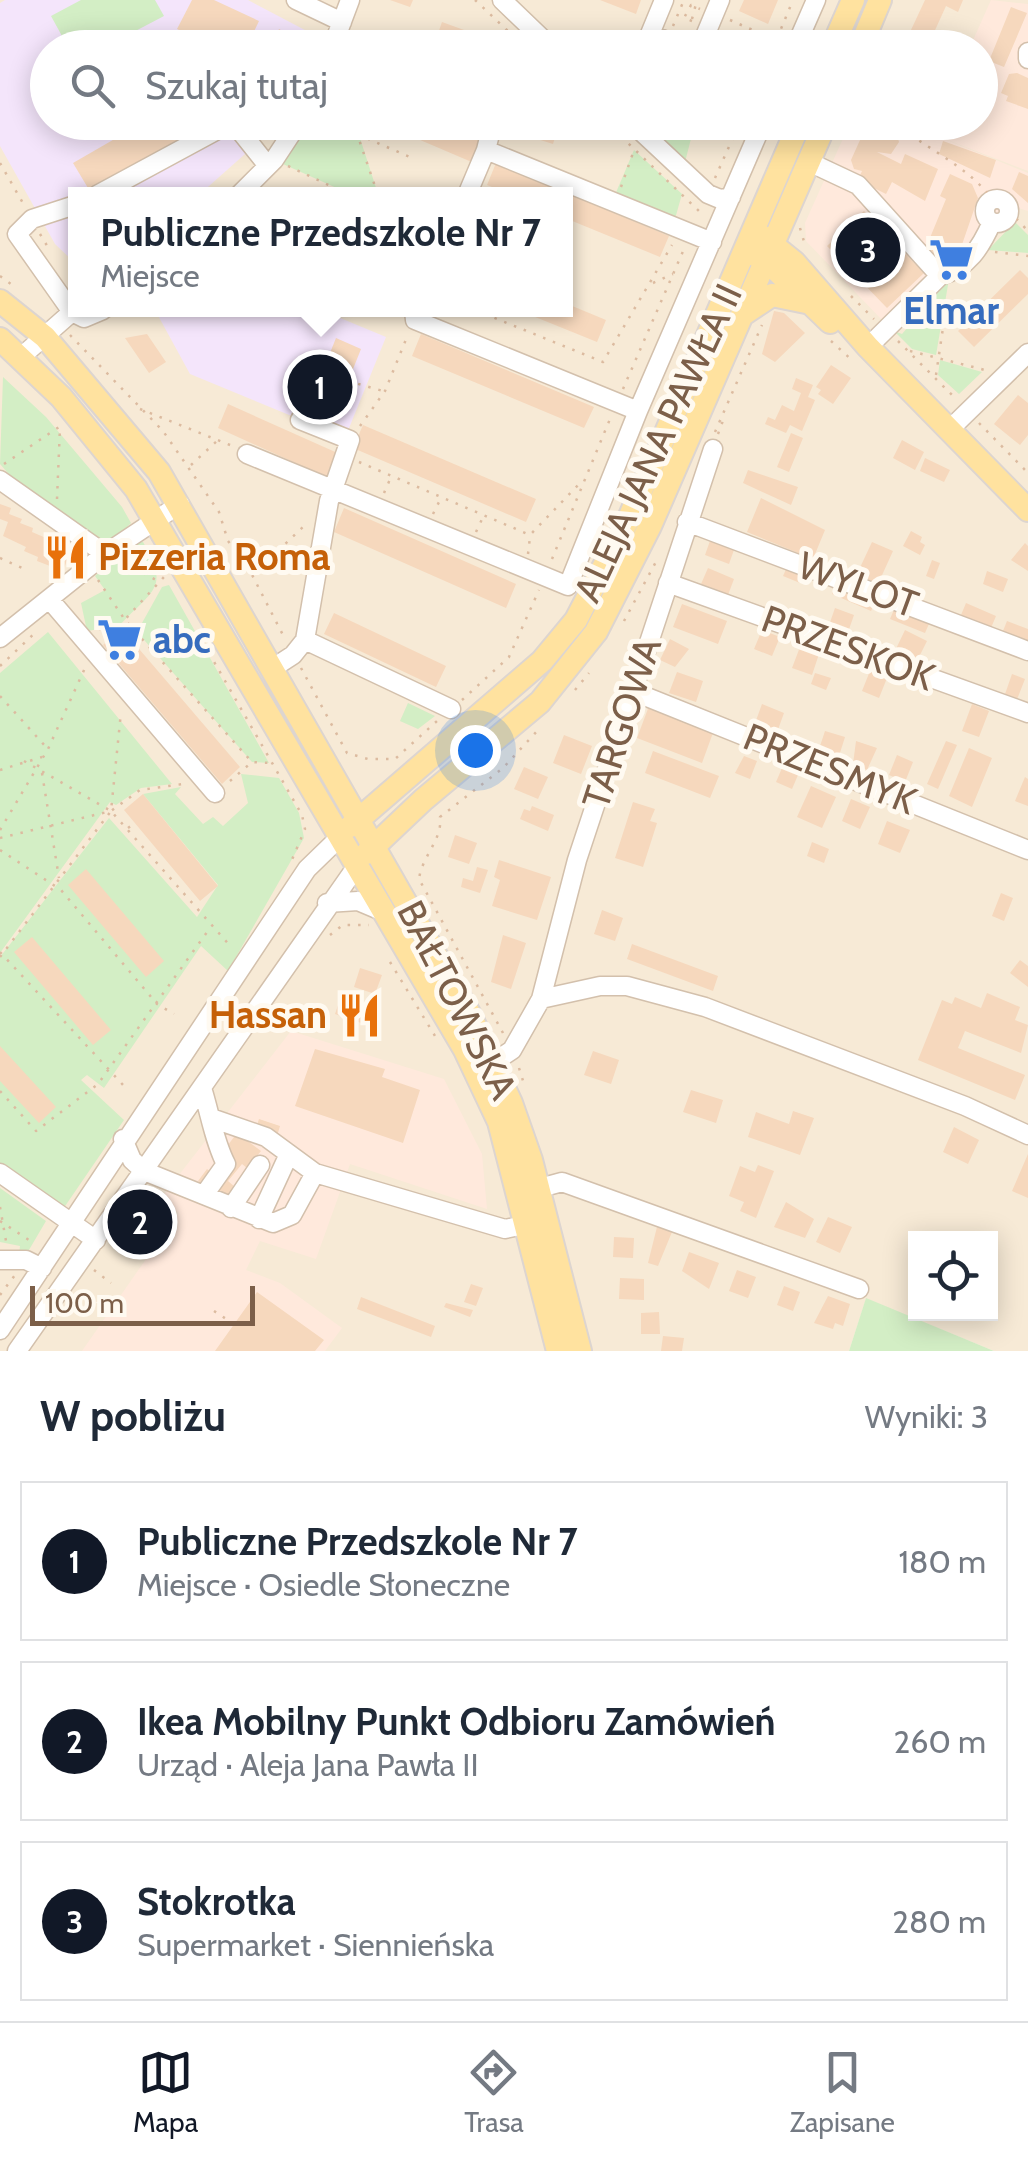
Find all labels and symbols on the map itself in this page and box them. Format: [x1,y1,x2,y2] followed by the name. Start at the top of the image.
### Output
[836,212,900,288] pin: 3
[927,235,975,283] supermarket icon: Elmar
[563,276,752,609] street label: ALEJA JANA PAWŁA II
[903,287,999,334] place label: Elmar
[288,350,352,424] pin: 1
[41,533,89,581] restaurant icon: Pizzeria Roma
[98,533,331,580] place label: Pizzeria Roma
[792,541,925,628] street label: WYLOT
[756,595,941,701] street label: PRZESKOK
[96,616,144,664] supermarket icon: abc
[153,616,211,663] place label: abc
[572,631,671,814] street label: TARGOWA
[737,713,924,825] street label: PRZESMYK
[450,725,501,776] your location
[387,893,528,1107] street label: BAŁTOWSKA
[209,991,327,1038] place label: Hassan
[336,991,384,1039] restaurant icon: Hassan
[108,1184,172,1260] pin: 2
[30,1281,255,1326] scale bar

